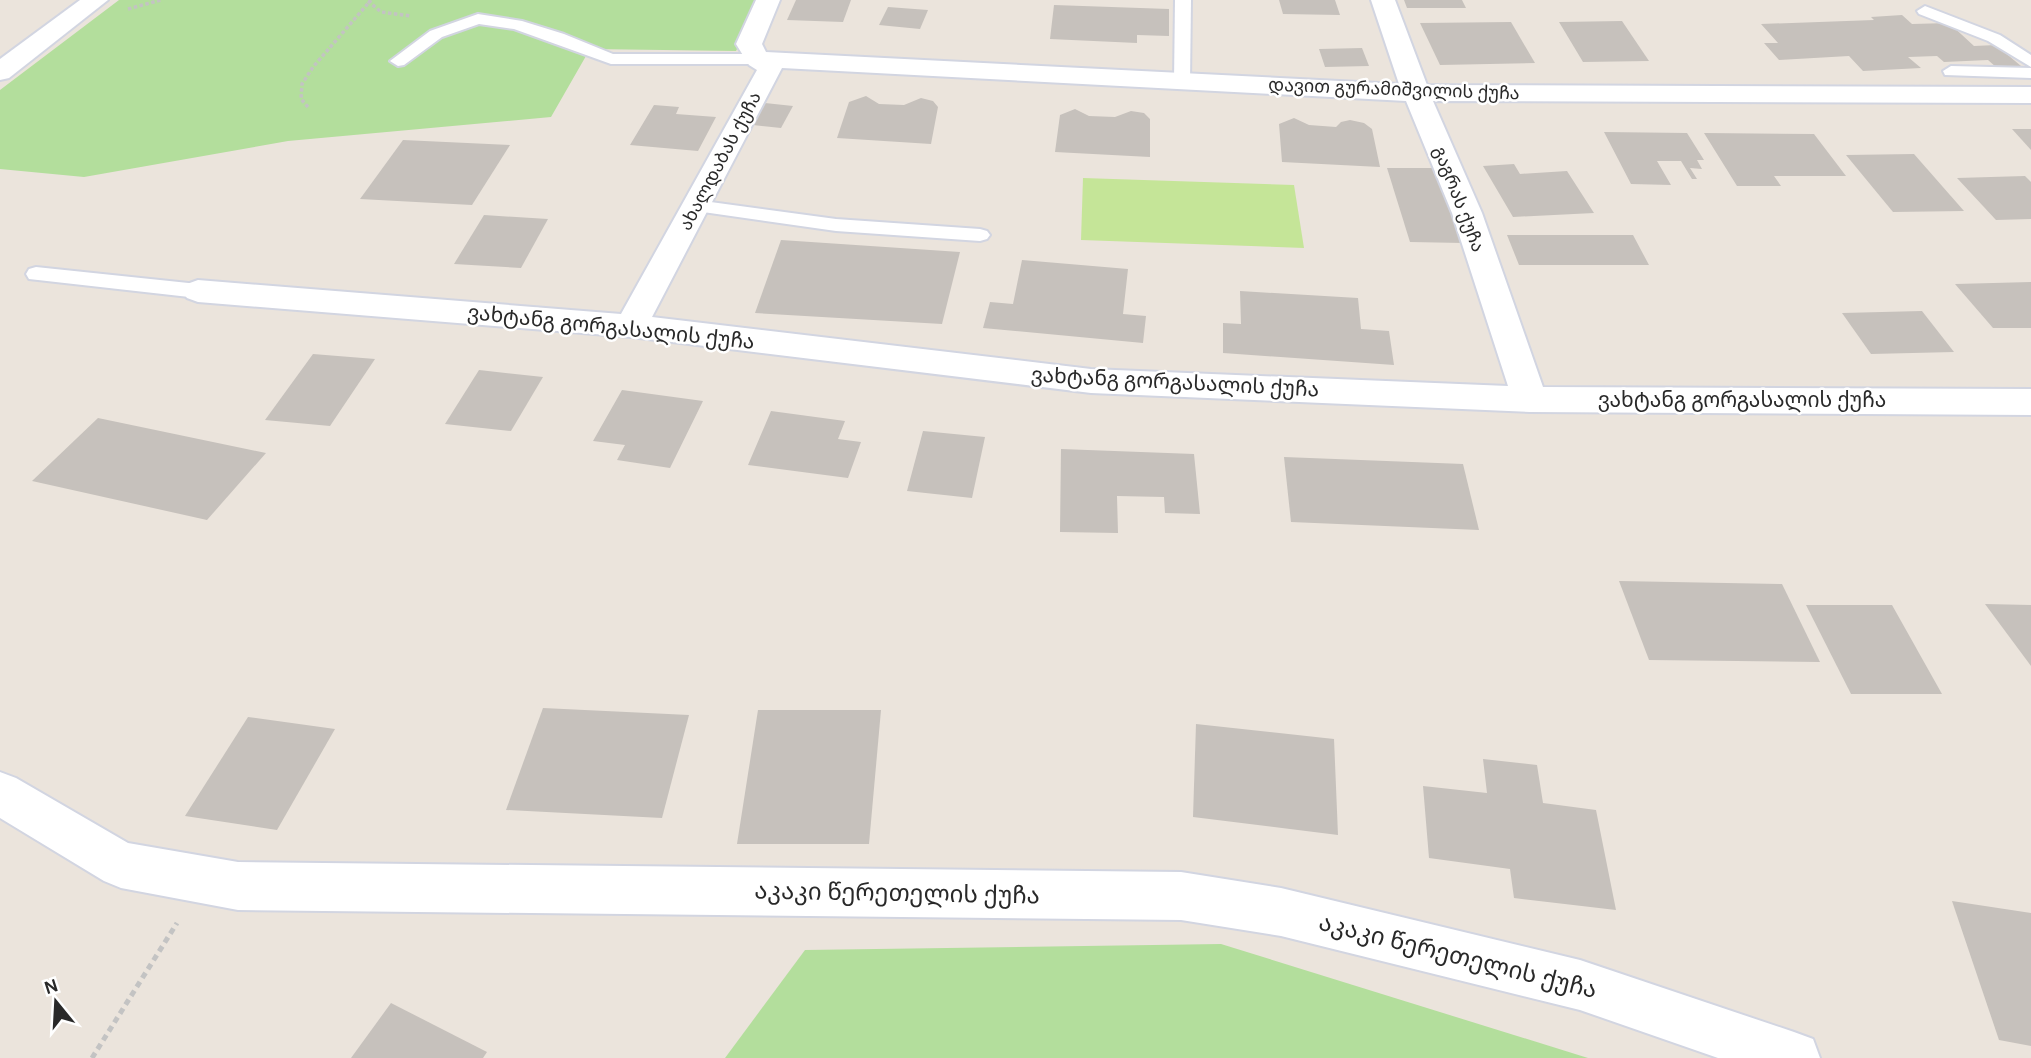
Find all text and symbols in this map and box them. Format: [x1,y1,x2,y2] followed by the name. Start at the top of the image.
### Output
[1268,74,1520,104] street label: დავით გურამიშვილის ქუჩა
[674,88,766,234] street label: ახალდაბას ქუჩა
[1429,143,1489,255] street label: გაგრას ქუჩა
[466,300,756,355] street label: ვახტანგ გორგასალის ქუჩა
[1030,362,1320,403] street label: ვახტანგ გორგასალის ქუჩა
[1598,388,1886,413] street label: ვახტანგ გორგასალის ქუჩა
[754,877,1040,909] street label: აკაკი წერეთელის ქუჩა
[1316,908,1600,1004] street label: აკაკი წერეთელის ქუჩა
[21,967,91,1037] north arrow
[41,974,61,999] text: N

